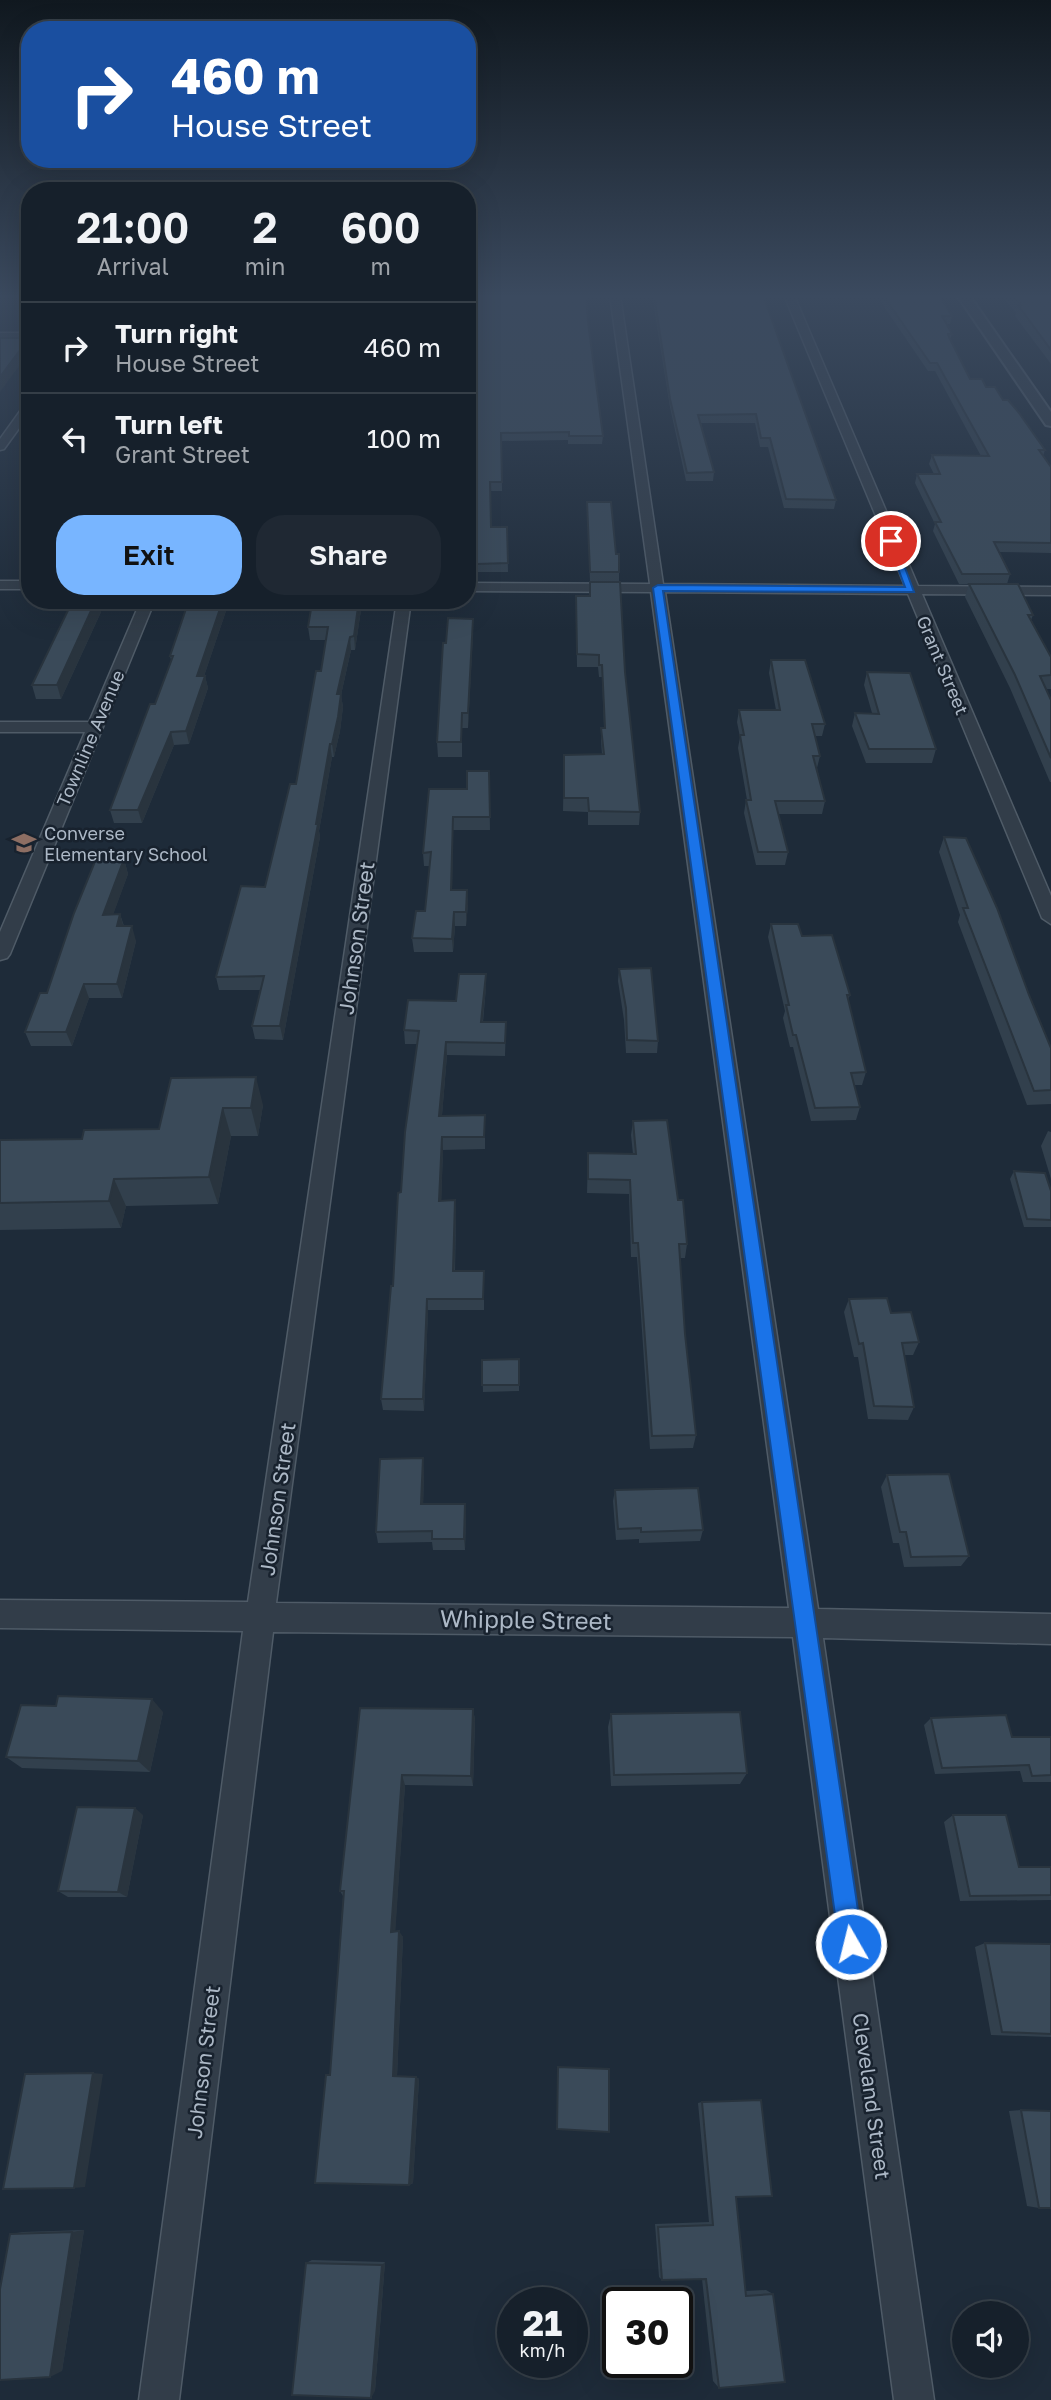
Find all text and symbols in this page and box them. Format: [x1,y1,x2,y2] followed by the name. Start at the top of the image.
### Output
[171,46,320,105] text: 460 m
[56,49,147,140] icon: right
[171,106,372,144] text: House Street
[76,202,189,252] text: 21:00
[252,202,278,252] text: 2
[341,202,421,252] text: 600
[97,252,169,280] text: Arrival
[245,252,285,280] text: min
[371,252,391,280] text: m
[115,318,238,349] text: Turn right
[56,329,94,367] icon: right
[364,332,441,363] text: 460 m
[115,349,260,377] text: House Street
[115,409,223,440] text: Turn left
[56,420,94,458] icon: left
[367,423,441,454] text: 100 m
[115,440,250,468] text: Grant Street
[861,511,921,571] pin
[56,515,242,595] button: Exit
[256,515,441,595] button: Share
[872,522,910,560] icon: arrive
[912,612,974,718] street label: Grant Street
[51,667,129,809] street label: Townline Avenue
[44,822,208,865] place label: Converse Elementary School
[10,829,38,857] school or university icon: Converse Elementary School
[332,860,380,1016] street label: Johnson Street
[253,1421,301,1577] street label: Johnson Street
[440,1603,612,1635] street label: Whipple Street
[814,1907,888,1981] position arrow
[181,1984,225,2140] street label: Johnson Street
[847,2011,897,2181] street label: Cleveland Street
[602,2287,693,2378] speed limit sign: 30
[952,2301,1029,2378] map controls
[952,2301,1029,2378] button: sound
[523,2302,562,2344] text: 21
[520,2339,565,2361] text: km/h

